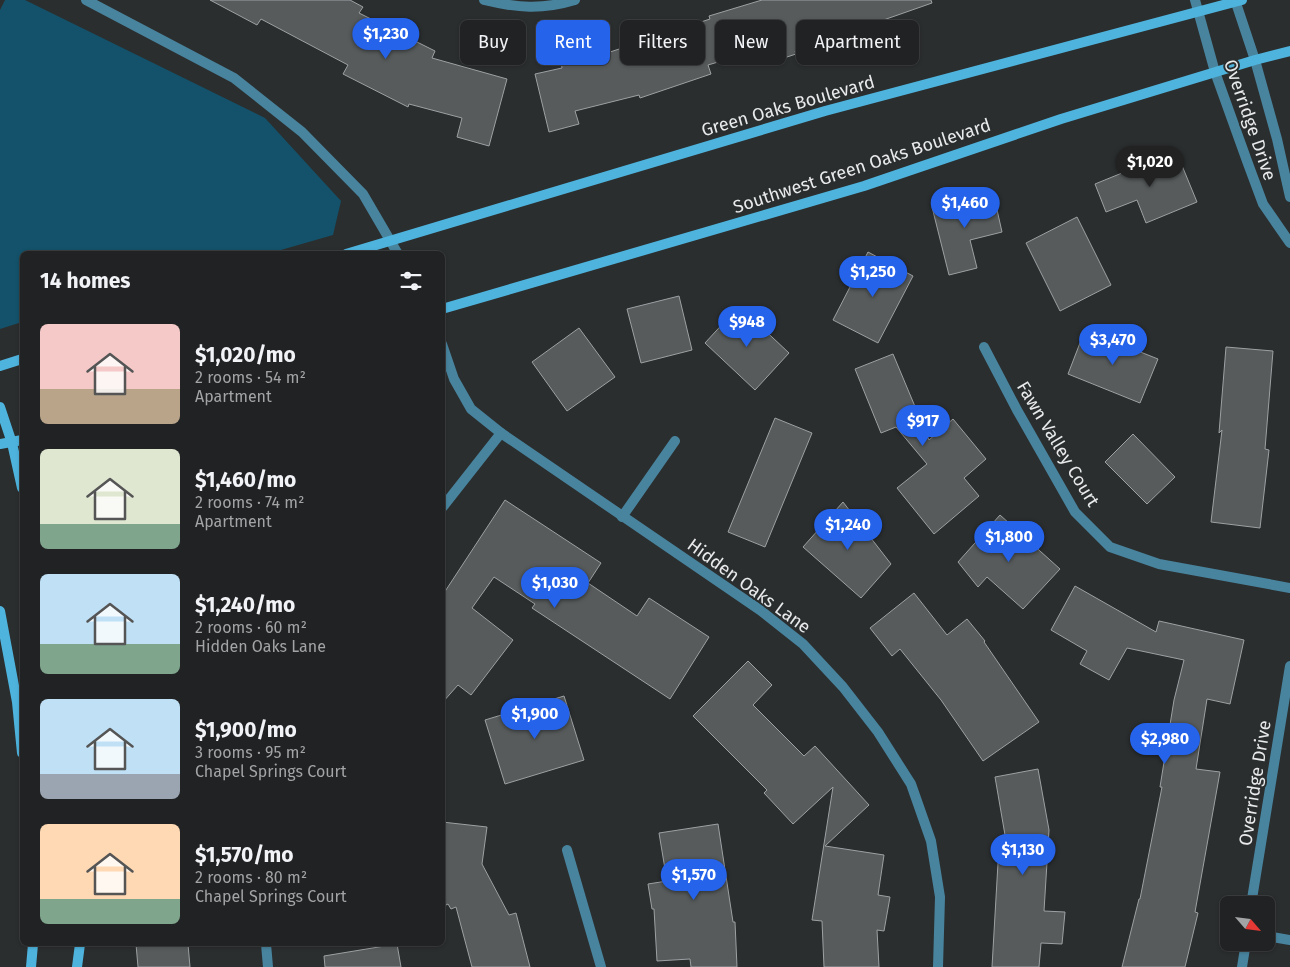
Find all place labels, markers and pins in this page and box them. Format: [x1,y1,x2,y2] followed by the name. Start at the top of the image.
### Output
[345,18,427,60] pin: $1,230
[1109,146,1191,188] pin: $1,020
[924,186,1006,229] pin: $1,460
[832,256,914,298] pin: $1,250
[717,306,777,348] pin: $948
[1072,324,1154,366] pin: $3,470
[893,404,953,447] pin: $917
[807,508,889,551] pin: $1,240
[968,520,1050,563] pin: $1,800
[514,566,596,609] pin: $1,030
[494,698,576,740] pin: $1,900
[1124,722,1206,765] pin: $2,980
[982,834,1064,876] pin: $1,130
[653,858,735,901] pin: $1,570

